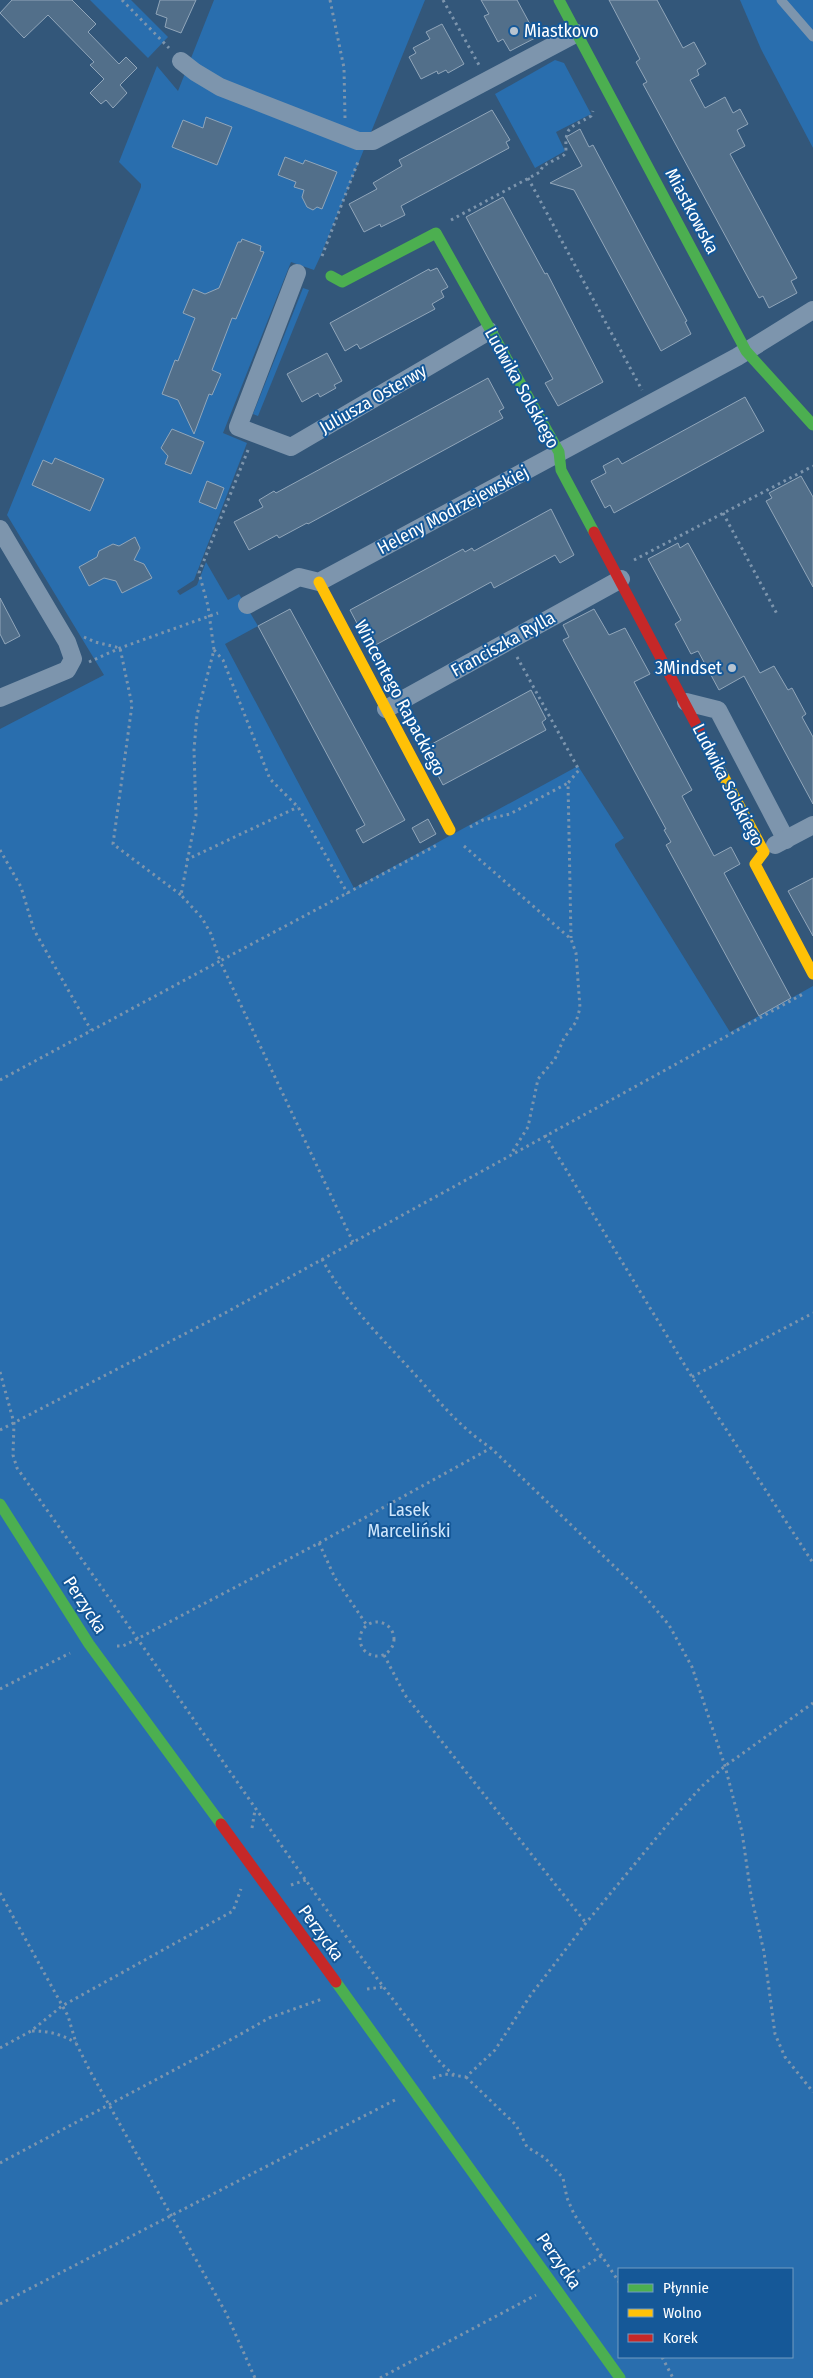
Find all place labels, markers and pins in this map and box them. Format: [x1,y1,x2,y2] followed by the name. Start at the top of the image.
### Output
[524,20,599,42] place label: Miastkovo
[508,25,520,37] marker: Miastkovo
[655,657,722,679] place label: 3Mindset
[726,662,738,674] marker: 3Mindset

